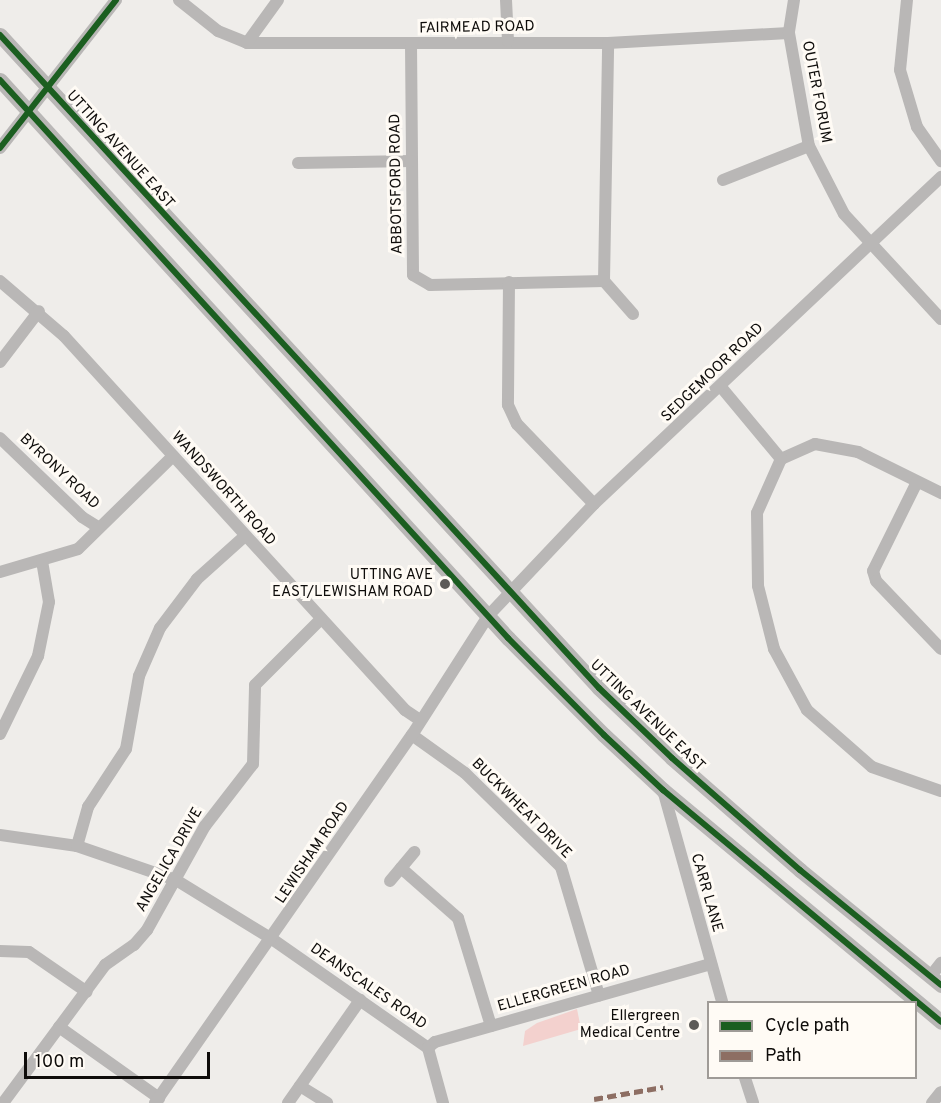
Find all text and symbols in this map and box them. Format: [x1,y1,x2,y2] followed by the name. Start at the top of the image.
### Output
[419,18,535,38] street label: FAIRMEAD ROAD
[797,39,835,145] street label: OUTER FORUM
[62,87,178,213] street label: UTTING AVENUE EAST
[387,113,407,255] street label: ABBOTSFORD ROAD
[658,320,768,426] street label: SEDGEMOOR ROAD
[167,428,279,550] street label: WANDSWORTH ROAD
[15,430,103,514] street label: BYRONY ROAD
[272,566,433,601] place label: UTTING AVE EAST/LEWISHAM ROAD
[438,577,452,591] marker: UTTING AVE EAST/LEWISHAM ROAD
[586,656,708,776] street label: UTTING AVENUE EAST
[467,755,575,863] street label: BUCKWHEAT DRIVE
[272,799,354,907] street label: LEWISHAM ROAD
[133,804,207,916] street label: ANGELICA DRIVE
[686,852,726,934] street label: CARR LANE
[306,940,430,1034] street label: DEANSCALES ROAD
[496,961,632,1017] street label: ELLERGREEN ROAD
[707,1001,917,1079] legend
[580,1007,680,1042] place label: Ellergreen Medical Centre
[765,1015,850,1038] text: Cycle path
[685,1016,703,1034] marker: Ellergreen Medical Centre
[27,1040,213,1078] scale bar
[765,1045,802,1068] text: Path
[35,1051,84,1074] text: 100 m

